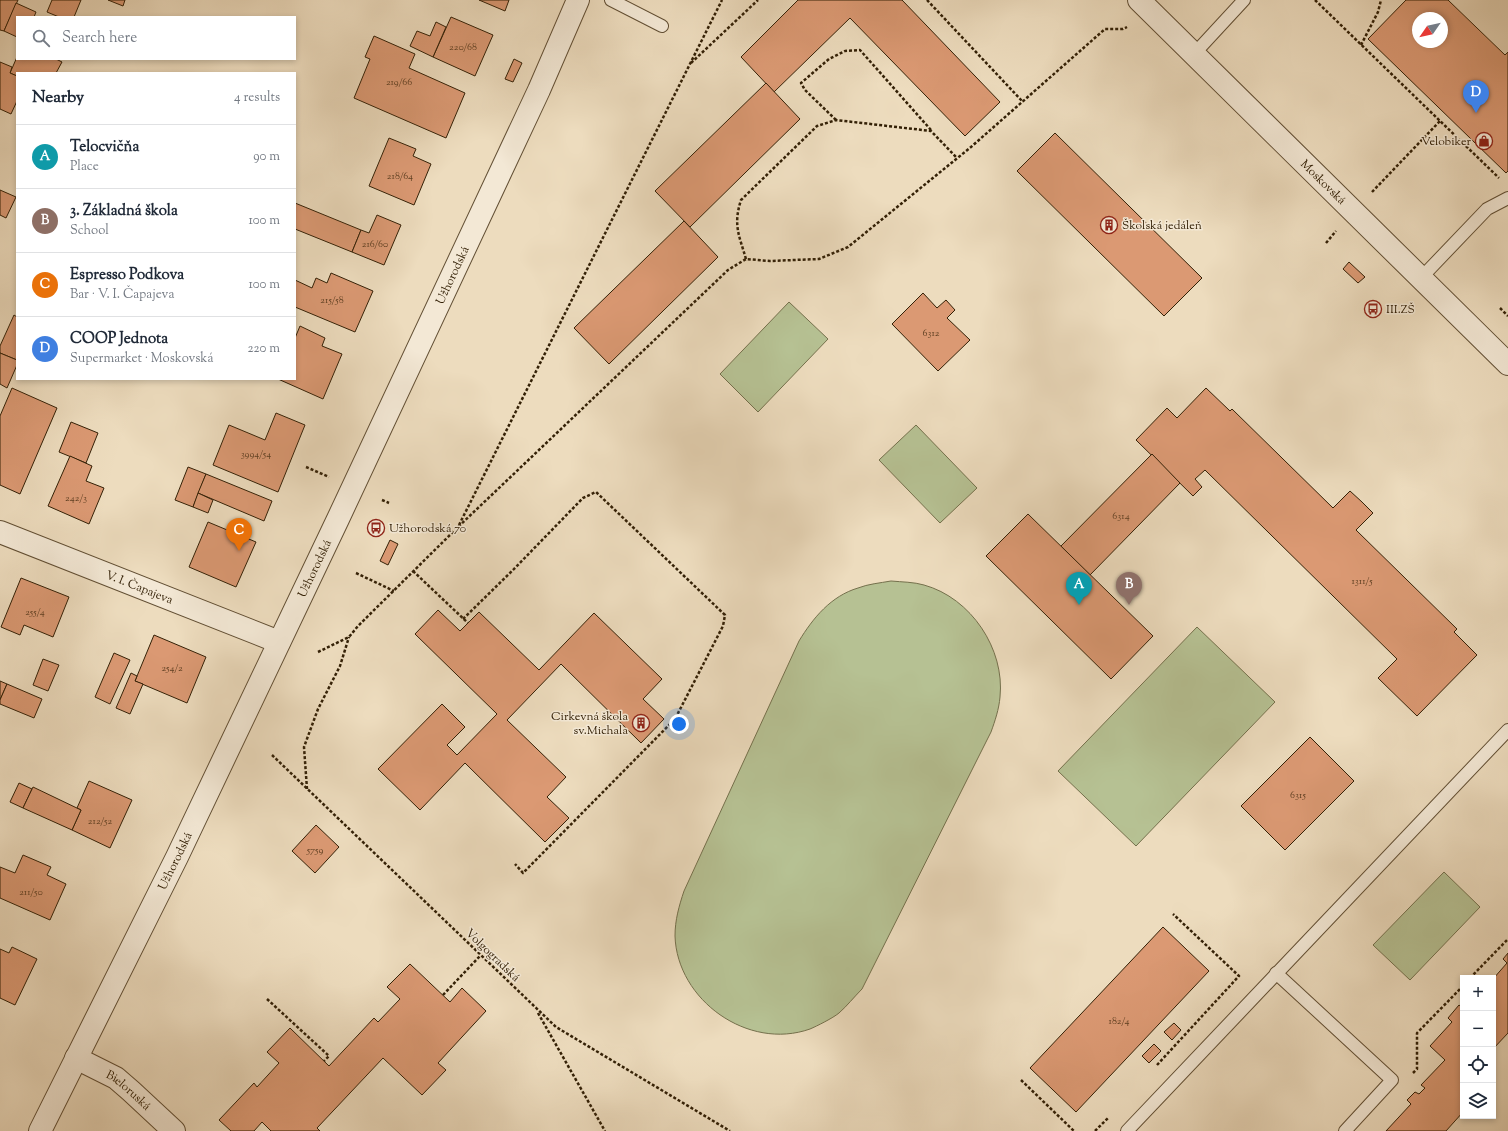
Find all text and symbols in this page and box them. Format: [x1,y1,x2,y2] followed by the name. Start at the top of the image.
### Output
[1412,12,1448,48] north arrow
[16,16,296,60] search box
[30,27,52,49] icon: search
[62,28,137,49] text: Search here
[449,40,477,55] house number: 220/68
[386,75,412,90] house number: 219/66
[1463,80,1489,113] pin: D
[32,86,84,110] text: Nearby
[234,89,280,107] text: 4 results
[1474,131,1494,151] shop icon: Velobiker
[1421,133,1471,151] place label: Velobiker
[70,137,139,158] text: Telocvičňa
[40,148,50,166] text: A
[253,148,280,166] text: 90 m
[1296,156,1350,210] street label: Moskovská
[70,158,99,176] text: Place
[387,169,413,184] house number: 218/64
[70,201,178,222] text: 3. Základná škola
[41,212,49,230] text: B
[248,212,280,230] text: 100 m
[1099,215,1119,235] building icon: Školská jedáleň
[1122,217,1202,235] place label: Školská jedáleň
[70,222,109,240] text: School
[362,237,388,252] house number: 216/60
[432,243,475,308] street label: Užhorodská
[70,265,184,286] text: Espresso Podkova
[40,276,50,294] text: C
[248,276,280,294] text: 100 m
[70,286,174,304] text: Bar · V. I. Čapajeva
[320,293,344,308] house number: 215/58
[1363,299,1383,319] bus stop icon: III.ZŠ
[1386,301,1415,319] place label: III.ZŠ
[922,326,940,341] house number: 6312
[70,329,168,350] text: COOP Jednota
[40,340,50,358] text: D
[247,340,280,358] text: 220 m
[70,350,213,368] text: Supermarket · Moskovská
[241,447,271,462] house number: 3994/54
[65,491,87,506] house number: 242/3
[1112,509,1130,524] house number: 6314
[226,518,252,551] pin: C
[366,518,386,538] bus stop icon: Užhorodská 70
[389,520,466,538] place label: Užhorodská 70
[294,536,337,601] street label: Užhorodská
[103,567,176,609] street label: V. I. Čapajeva
[1066,572,1092,605] pin: A
[1116,572,1142,605] pin: B
[1351,574,1373,589] house number: 1311/5
[25,605,45,620] house number: 255/4
[161,661,183,676] house number: 254/2
[551,708,628,740] place label: Cirkevná škola sv.Michala
[631,713,651,733] building icon: Cirkevná škola sv.Michala
[669,714,689,734] your location
[1290,788,1306,803] house number: 6315
[88,814,112,829] house number: 212/52
[154,829,198,893] street label: Užhorodská
[306,843,323,858] house number: 5759
[19,885,43,900] house number: 211/50
[461,925,524,987] street label: Volgogradská
[1460,975,1496,1119] map controls
[1460,975,1496,1011] button: +
[1460,1011,1496,1047] button: −
[1108,1014,1130,1029] house number: 182/4
[1460,1047,1496,1083] button: locate
[103,1066,155,1115] street label: Bieloruská
[1460,1083,1496,1119] button: layers

